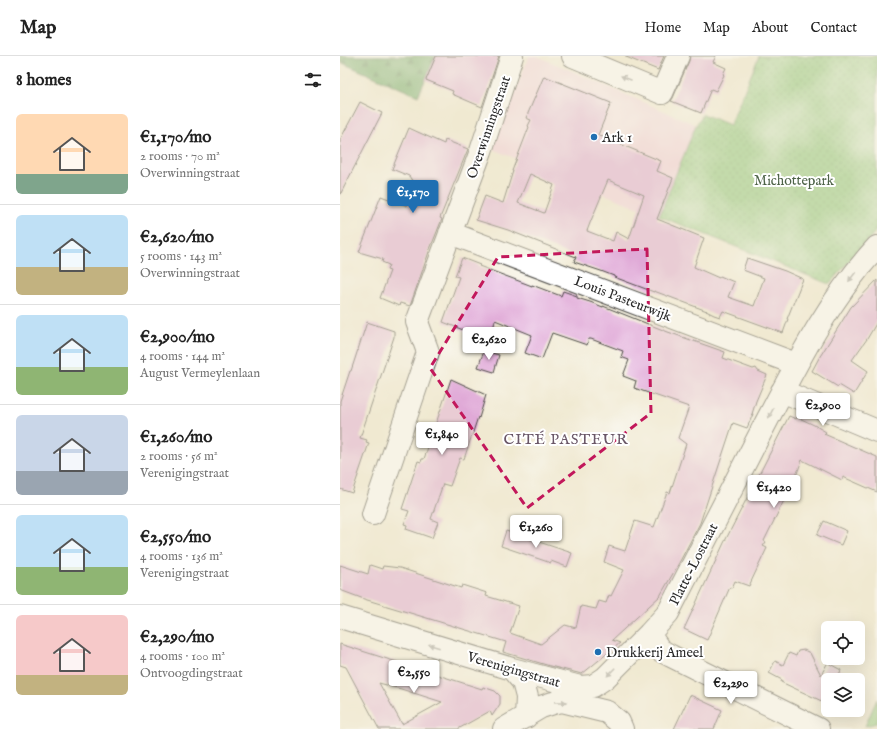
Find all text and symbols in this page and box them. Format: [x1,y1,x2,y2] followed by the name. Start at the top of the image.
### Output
[20,16,56,40] text: Map
[645,19,681,37] text: Home
[703,19,730,37] text: Map
[752,19,788,37] text: About
[810,19,857,37] text: Contact
[302,69,324,91] icon: filters
[16,70,71,91] text: 8 homes
[463,73,515,181] street label: Overwinningstraat
[621,75,632,81] one-way arrow
[140,127,211,148] text: €1,170/mo
[601,129,632,147] place label: Ark 1
[48,130,96,178] icon: home
[589,132,599,142] marker: Ark 1
[140,148,220,165] text: 2 rooms · 70 m²
[140,165,240,182] text: Overwinningstraat
[754,172,835,190] park label: Michottepark
[380,180,446,214] pin: €1,170
[396,184,430,201] text: €1,170
[140,227,214,248] text: €2,620/mo
[48,231,96,279] icon: home
[140,248,222,265] text: 5 rooms · 143 m²
[140,265,240,282] text: Overwinningstraat
[571,272,674,326] street label: Louis Pasteurwijk
[848,272,856,283] one-way arrow
[140,327,215,348] text: €2,900/mo
[456,327,522,361] pin: €2,620
[48,331,96,379] icon: home
[471,331,507,348] text: €2,620
[140,348,225,365] text: 4 rooms · 144 m²
[140,365,260,382] text: August Vermeylenlaan
[790,393,856,427] pin: €2,900
[805,397,841,414] text: €2,900
[768,407,774,418] one-way arrow
[409,422,475,456] pin: €1,840
[425,426,459,443] text: €1,840
[140,427,212,448] text: €1,260/mo
[503,430,629,449] district label: CITÉ PASTEUR
[48,431,96,479] icon: home
[140,448,218,465] text: 2 rooms · 56 m²
[140,465,229,482] text: Verenigingstraat
[741,475,807,509] pin: €1,420
[756,479,792,496] text: €1,420
[503,515,569,549] pin: €1,260
[519,519,553,536] text: €1,260
[665,520,722,609] street label: Platte-Lostraat
[140,527,211,548] text: €2,550/mo
[48,531,96,579] icon: home
[140,548,223,565] text: 4 rooms · 136 m²
[140,565,229,582] text: Verenigingstraat
[821,621,865,717] map controls
[821,621,865,665] button: locate
[140,627,214,648] text: €2,290/mo
[48,631,96,679] icon: home
[428,643,440,649] one-way arrow
[606,644,703,662] place label: Drukkerij Ameel
[593,647,603,657] marker: Drukkerij Ameel
[140,648,225,665] text: 4 rooms · 100 m²
[464,648,562,692] street label: Verenigingstraat
[381,660,447,694] pin: €2,550
[398,664,430,681] text: €2,550
[140,665,243,682] text: Ontvoogdingstraat
[606,667,616,677] one-way arrow
[698,671,764,705] pin: €2,290
[821,673,865,717] button: layers
[713,675,749,692] text: €2,290
[555,699,567,706] one-way arrow

